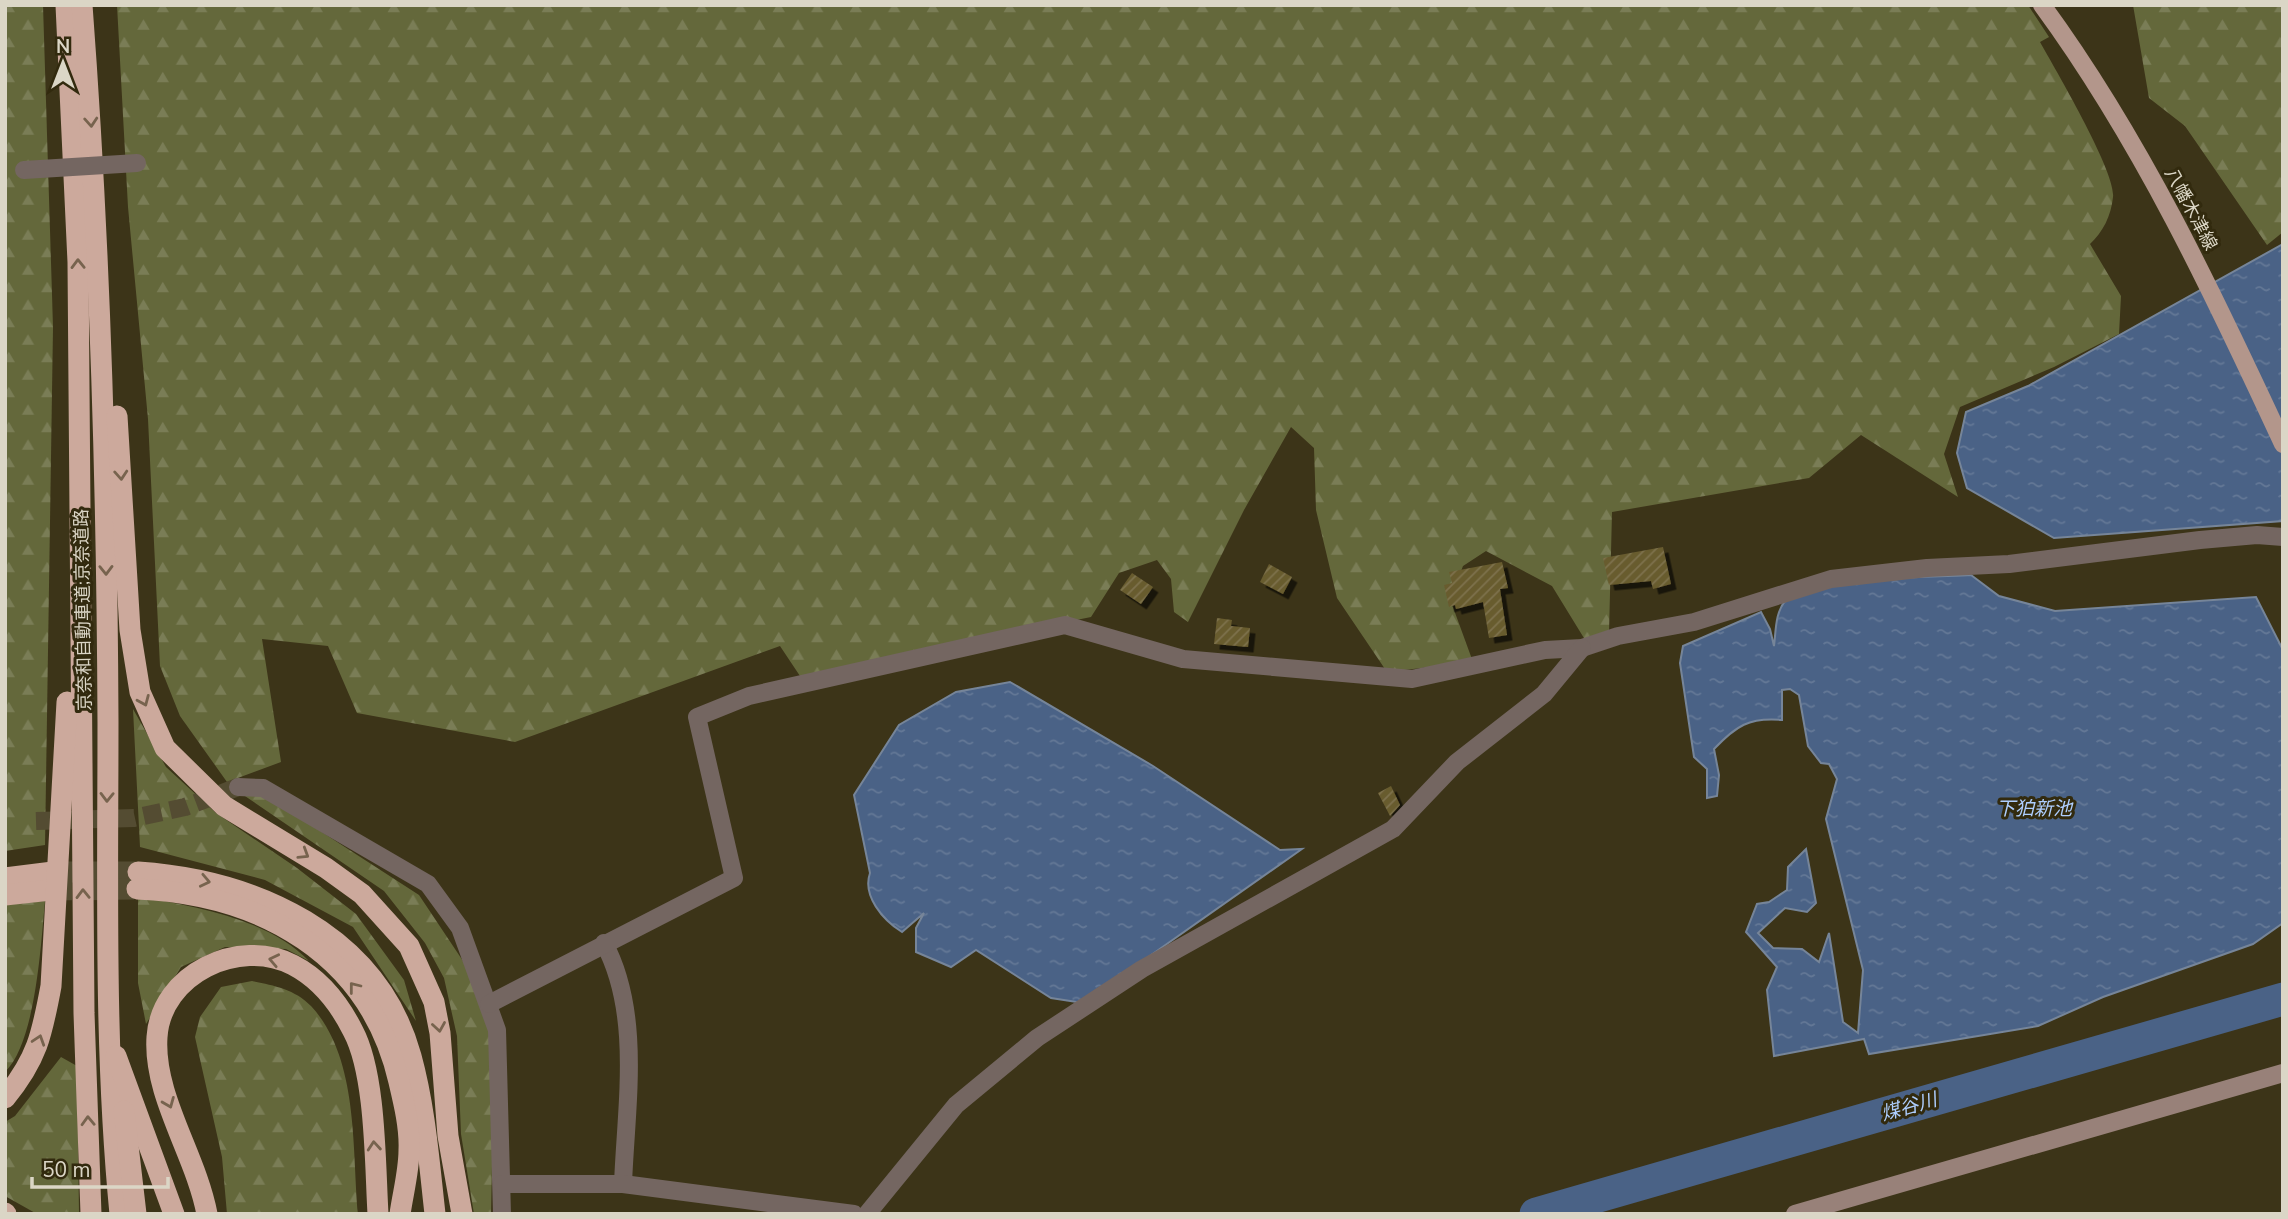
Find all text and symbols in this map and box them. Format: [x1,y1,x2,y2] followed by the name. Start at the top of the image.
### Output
[28,28,98,98] north arrow
[56,34,70,60] text: N
[83,117,98,128] one-way arrow
[2159,164,2223,254] street label: 八幡木津線
[71,259,86,270] one-way arrow
[113,470,128,481] one-way arrow
[69,509,97,711] street label: 京奈和自動車道;京奈道路
[98,565,114,576] one-way arrow
[136,694,150,706] one-way arrow
[99,793,115,803] one-way arrow
[1996,796,2074,822] water label: 下狛新池
[296,846,309,859] one-way arrow
[199,873,211,888] one-way arrow
[75,888,91,898] one-way arrow
[268,954,280,969] one-way arrow
[350,982,363,994] one-way arrow
[431,1021,446,1033] one-way arrow
[31,1034,46,1046] one-way arrow
[1878,1086,1942,1127] water label: 煤谷川
[161,1096,175,1108] one-way arrow
[80,1115,95,1126] one-way arrow
[367,1140,382,1151] one-way arrow
[32,1146,168,1190] scale bar
[42,1156,91,1184] text: 50 m

